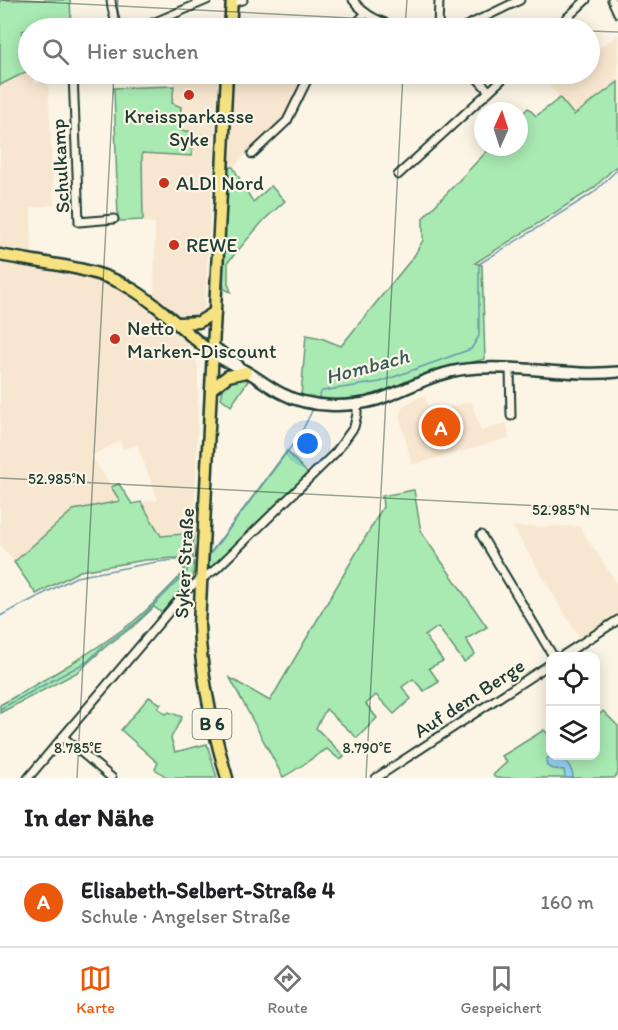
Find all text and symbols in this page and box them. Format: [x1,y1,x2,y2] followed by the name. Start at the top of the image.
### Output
[18,18,600,84] search box
[39,35,72,68] icon: search
[87,38,198,65] text: Hier suchen
[182,88,196,102] marker: Kreissparkasse Syke
[474,102,528,156] north arrow
[124,104,254,151] place label: Kreissparkasse Syke
[46,118,74,214] street label: Schulkamp
[176,171,264,195] place label: ALDI Nord
[157,176,171,190] marker: ALDI Nord
[186,233,237,257] place label: REWE
[167,238,181,252] marker: REWE
[127,316,276,363] place label: Netto Marken-Discount
[108,332,122,346] marker: Netto Marken-Discount
[323,343,412,389] water label: Hombach
[422,404,460,450] pin: A
[293,429,322,458] your location
[28,470,86,488] text: 52.985°N
[532,501,590,519] text: 52.985°N
[169,507,199,619] street label: Syker Straße
[546,652,600,760] map controls
[546,652,600,706] button: locate
[409,653,529,743] street label: Auf dem Berge
[546,706,600,760] button: layers
[192,709,232,739] road number: B 6
[54,739,102,757] text: 8.785°E
[342,739,392,757] text: 8.790°E
[24,801,154,833] text: In der Nähe
[81,877,335,904] text: Elisabeth-Selbert-Straße 4
[37,890,50,914] text: A
[541,890,594,914] text: 160 m
[81,904,291,928] text: Schule · Angelser Straße
[76,962,115,1017] tab: Karte
[268,962,308,1017] tab: Route
[460,962,542,1017] tab: Gespeichert

